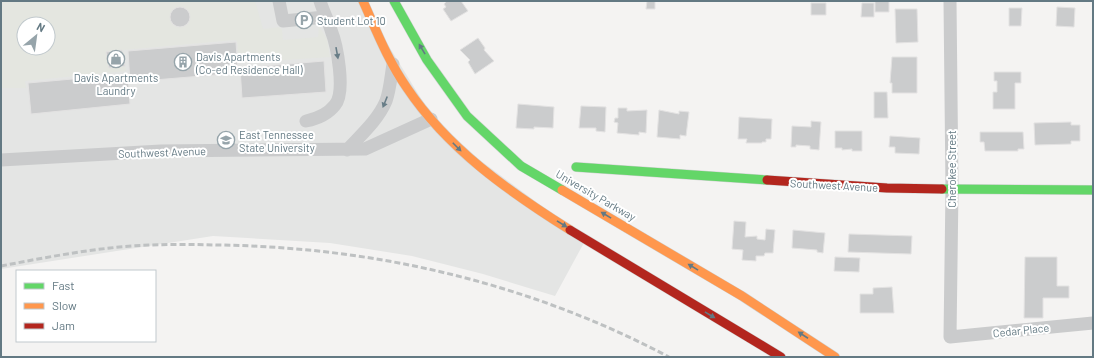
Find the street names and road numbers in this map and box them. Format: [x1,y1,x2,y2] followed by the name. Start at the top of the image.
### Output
[945,130,958,208] street label: Cherokee Street
[118,144,206,160] street label: Southwest Avenue
[554,167,638,223] street label: University Parkway
[790,176,878,194] street label: Southwest Avenue
[992,321,1050,339] street label: Cedar Place

